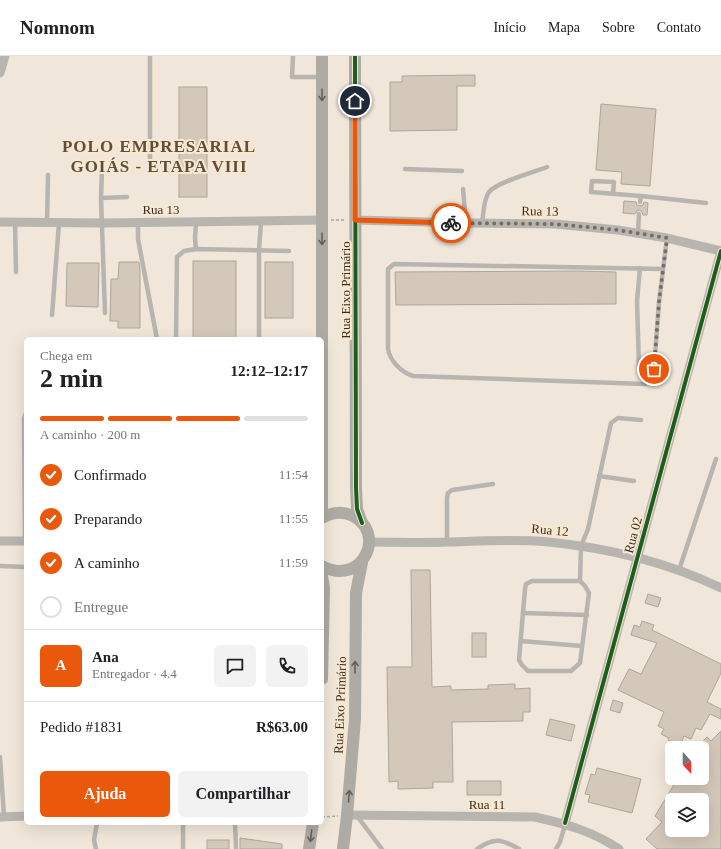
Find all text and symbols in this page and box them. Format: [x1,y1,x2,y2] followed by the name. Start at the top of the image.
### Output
[20,17,95,38] text: Nomnom
[493,20,526,35] text: Início
[548,20,580,35] text: Mapa
[602,20,635,35] text: Sobre
[657,20,701,35] text: Contato
[338,84,372,118] pin
[318,88,326,101] one-way arrow
[344,90,366,112] icon: home
[62,137,256,176] district label: POLO EMPRESARIAL GOIÁS - ETAPA VIII
[142,202,180,217] street label: Rua 13
[431,203,471,243] courier
[521,203,559,219] street label: Rua 13
[440,212,462,234] icon: bike
[318,232,326,245] one-way arrow
[338,241,353,339] street label: Rua Eixo Primário
[40,348,92,363] text: Chega em
[637,352,671,386] pin
[643,358,665,380] icon: bag
[231,363,308,379] text: 12:12–12:17
[40,364,103,393] text: 2 min
[40,427,140,442] text: A caminho · 200 m
[40,464,62,486] icon: check
[74,467,147,483] text: Confirmado
[279,467,308,482] text: 11:54
[40,508,62,530] icon: check
[74,511,142,527] text: Preparando
[279,511,308,526] text: 11:55
[621,515,645,555] street label: Rua 02
[531,521,569,539] street label: Rua 12
[40,552,62,574] icon: check
[74,555,139,571] text: A caminho
[279,555,308,570] text: 11:59
[74,599,128,615] text: Entregue
[214,645,256,687] button: chat
[266,645,308,687] button: phone
[92,649,119,665] text: Ana
[331,656,349,754] street label: Rua Eixo Primário
[56,657,66,673] text: A
[351,661,359,674] one-way arrow
[92,666,177,681] text: Entregador · 4.4
[40,719,123,735] text: Pedido #1831
[256,719,308,735] text: R$63.00
[665,741,709,785] north arrow
[665,741,709,837] map controls
[40,771,170,817] button: Ajuda
[178,771,308,817] button: Compartilhar
[345,790,352,803] one-way arrow
[665,793,709,837] button: layers
[469,797,505,812] street label: Rua 11
[307,829,315,842] one-way arrow

